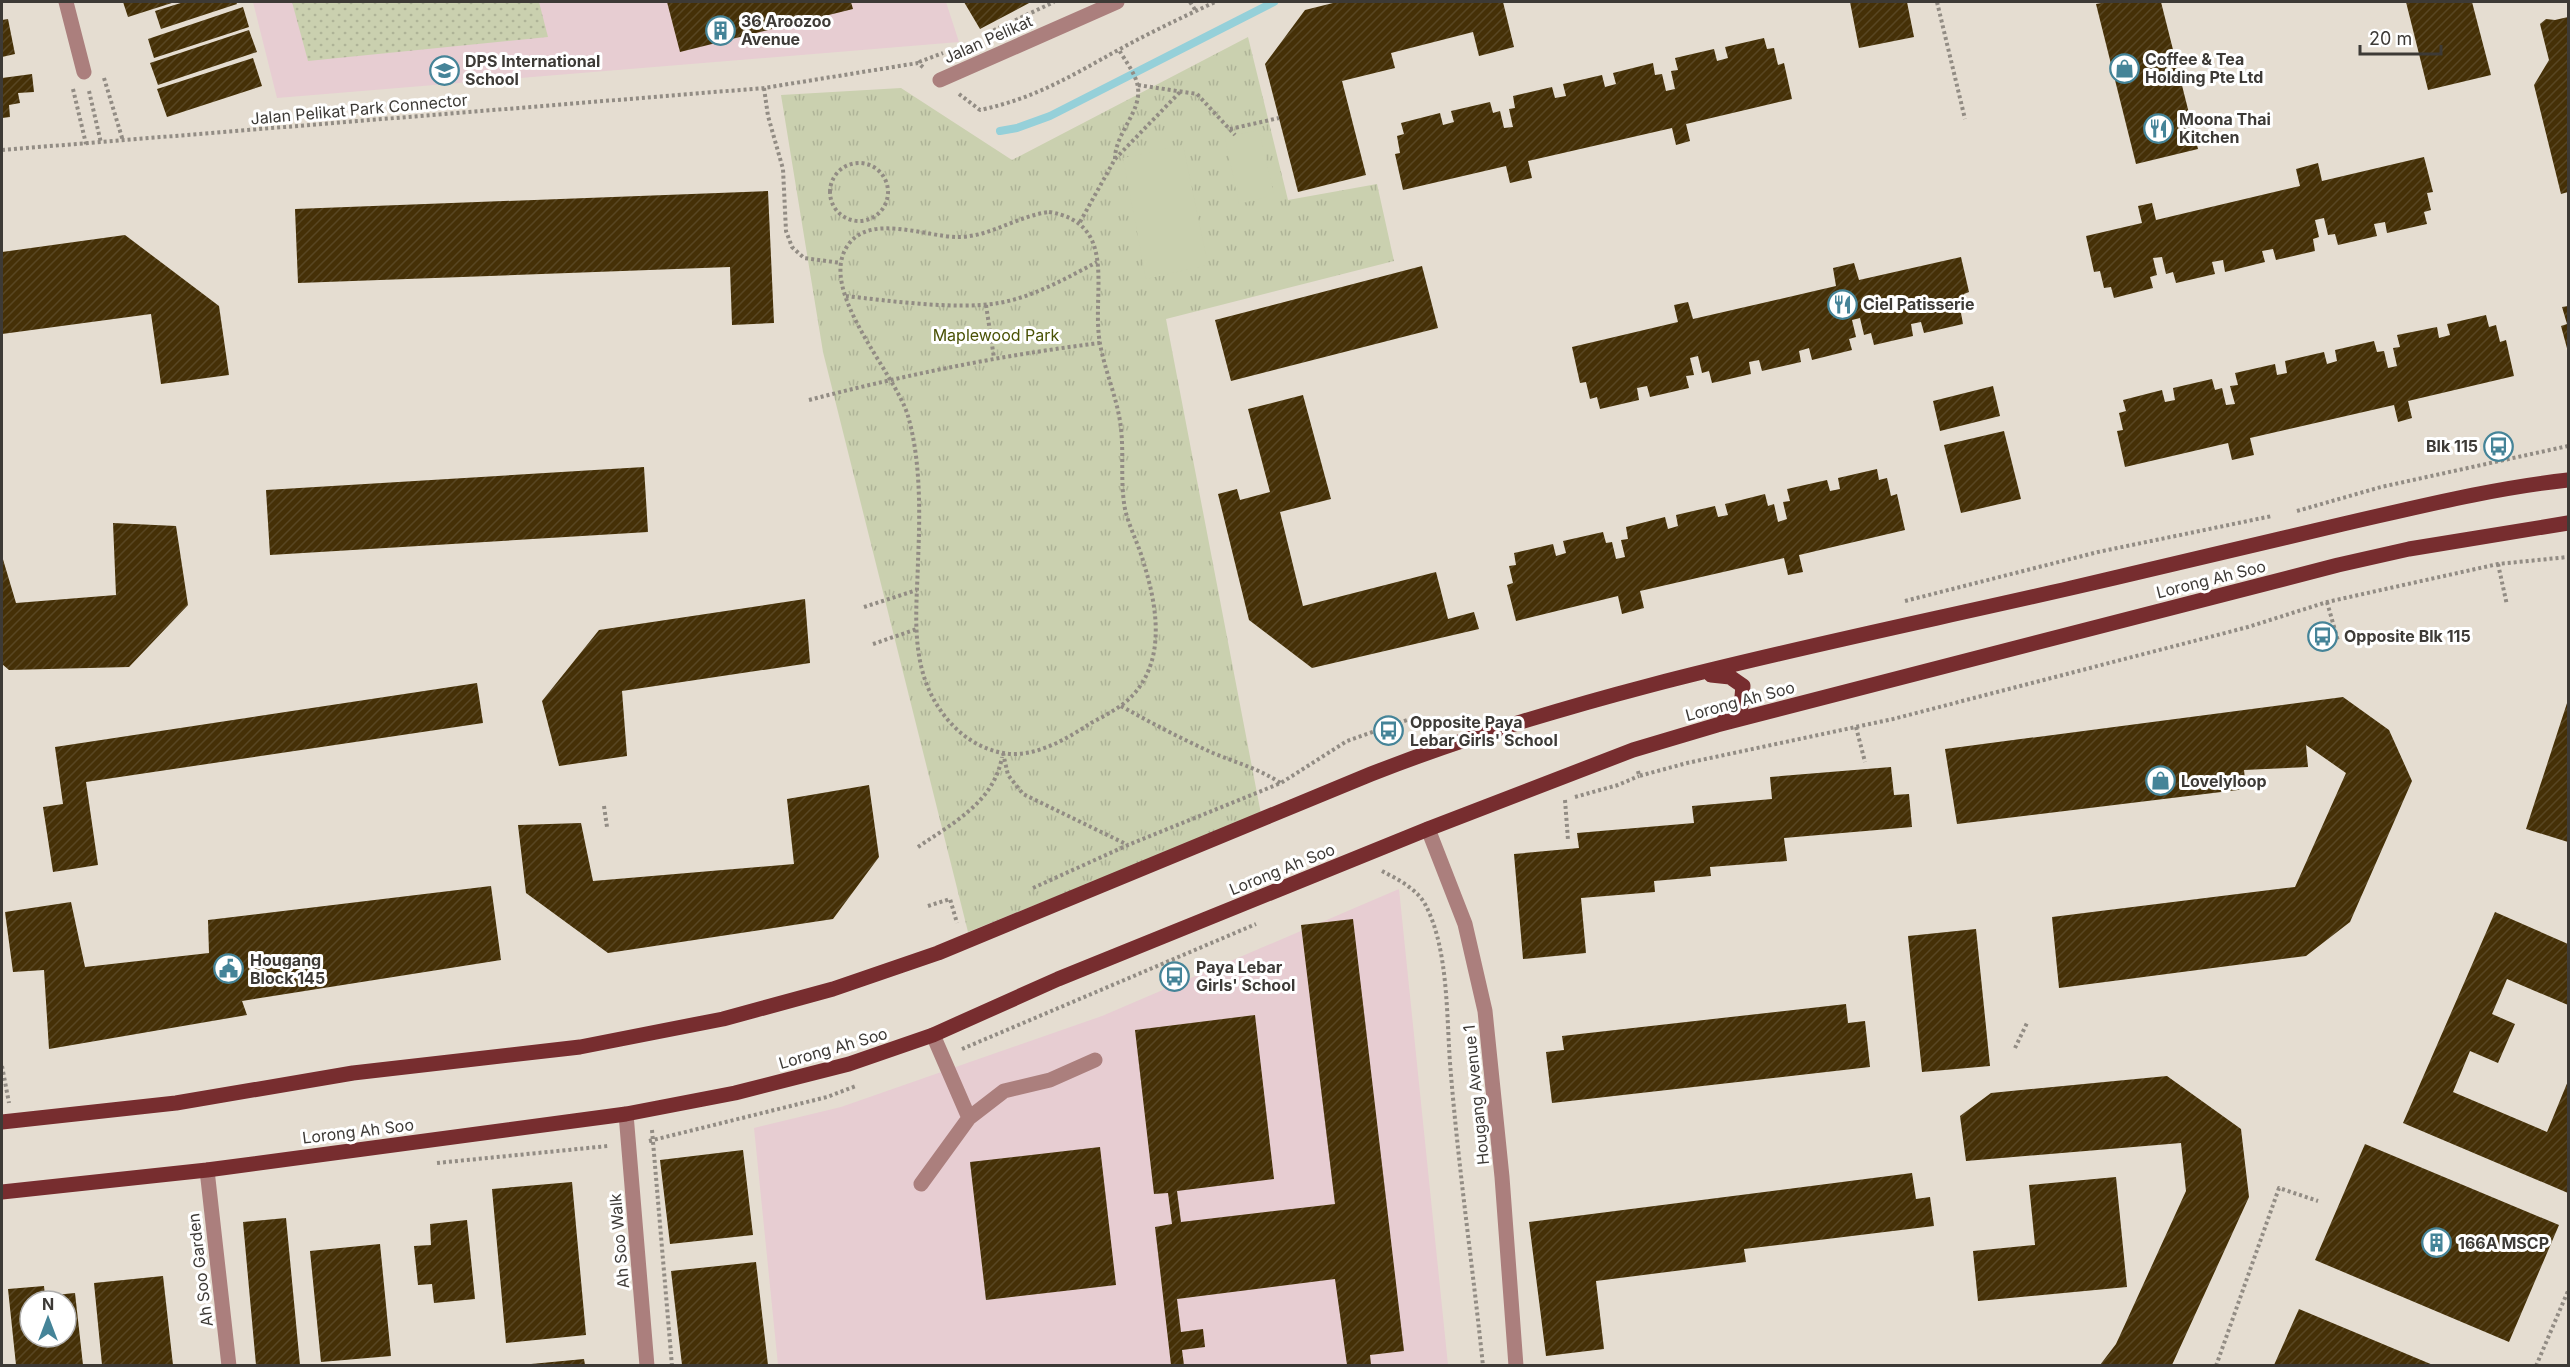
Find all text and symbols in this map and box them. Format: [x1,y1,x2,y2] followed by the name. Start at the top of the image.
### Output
[741,11,832,49] place label: 36 Aroozoo Avenue
[940,11,1036,67] street label: Jalan Pelikat
[704,14,736,46] building icon: 36 Aroozoo Avenue
[2360,18,2441,56] scale bar
[2369,28,2412,49] text: 20 m
[2145,49,2263,87] place label: Coffee & Tea Holding Pte Ltd
[465,51,600,89] place label: DPS International School
[2108,52,2140,84] shop icon: Coffee & Tea Holding Pte Ltd
[428,54,460,86] school or university icon: DPS International School
[250,90,468,128] street label: Jalan Pelikat Park Connector
[2179,109,2271,147] place label: Moona Thai Kitchen
[2142,112,2174,144] restaurant icon: Moona Thai Kitchen
[1826,288,1858,320] restaurant icon: Ciel Patisserie
[1863,294,1974,314] place label: Ciel Patisserie
[933,325,1060,345] park label: Maplewood Park
[2483,430,2515,462] bus stop icon: Blk 115
[2426,436,2478,456] place label: Blk 115
[2154,556,2268,602] street label: Lorong Ah Soo
[2307,620,2339,652] bus stop icon: Opposite Blk 115
[2344,626,2471,646] place label: Opposite Blk 115
[1683,677,1797,725] street label: Lorong Ah Soo
[1410,712,1558,750] place label: Opposite Paya Lebar Girls' School
[1373,715,1405,747] bus stop icon: Opposite Paya Lebar Girls' School
[2144,765,2176,797] shop icon: Lovelyloop
[2181,771,2267,791] place label: Lovelyloop
[1226,839,1338,899] street label: Lorong Ah Soo
[250,950,325,988] place label: Hougang Block 145
[213,953,245,985] public building icon: Hougang Block 145
[1196,957,1295,995] place label: Paya Lebar Girls' School
[1159,960,1191,992] bus stop icon: Paya Lebar Girls' School
[776,1023,890,1073] street label: Lorong Ah Soo
[1459,1024,1493,1166] street label: Hougang Avenue 1
[301,1114,415,1148] street label: Lorong Ah Soo
[605,1192,633,1289] street label: Ah Soo Walk
[183,1212,217,1328] street label: Ah Soo Garden
[2421,1227,2453,1259] building icon: 166A MSCP
[2458,1233,2549,1253] place label: 166A MSCP
[18,1289,78,1349] north arrow
[42,1294,54,1314] text: N

